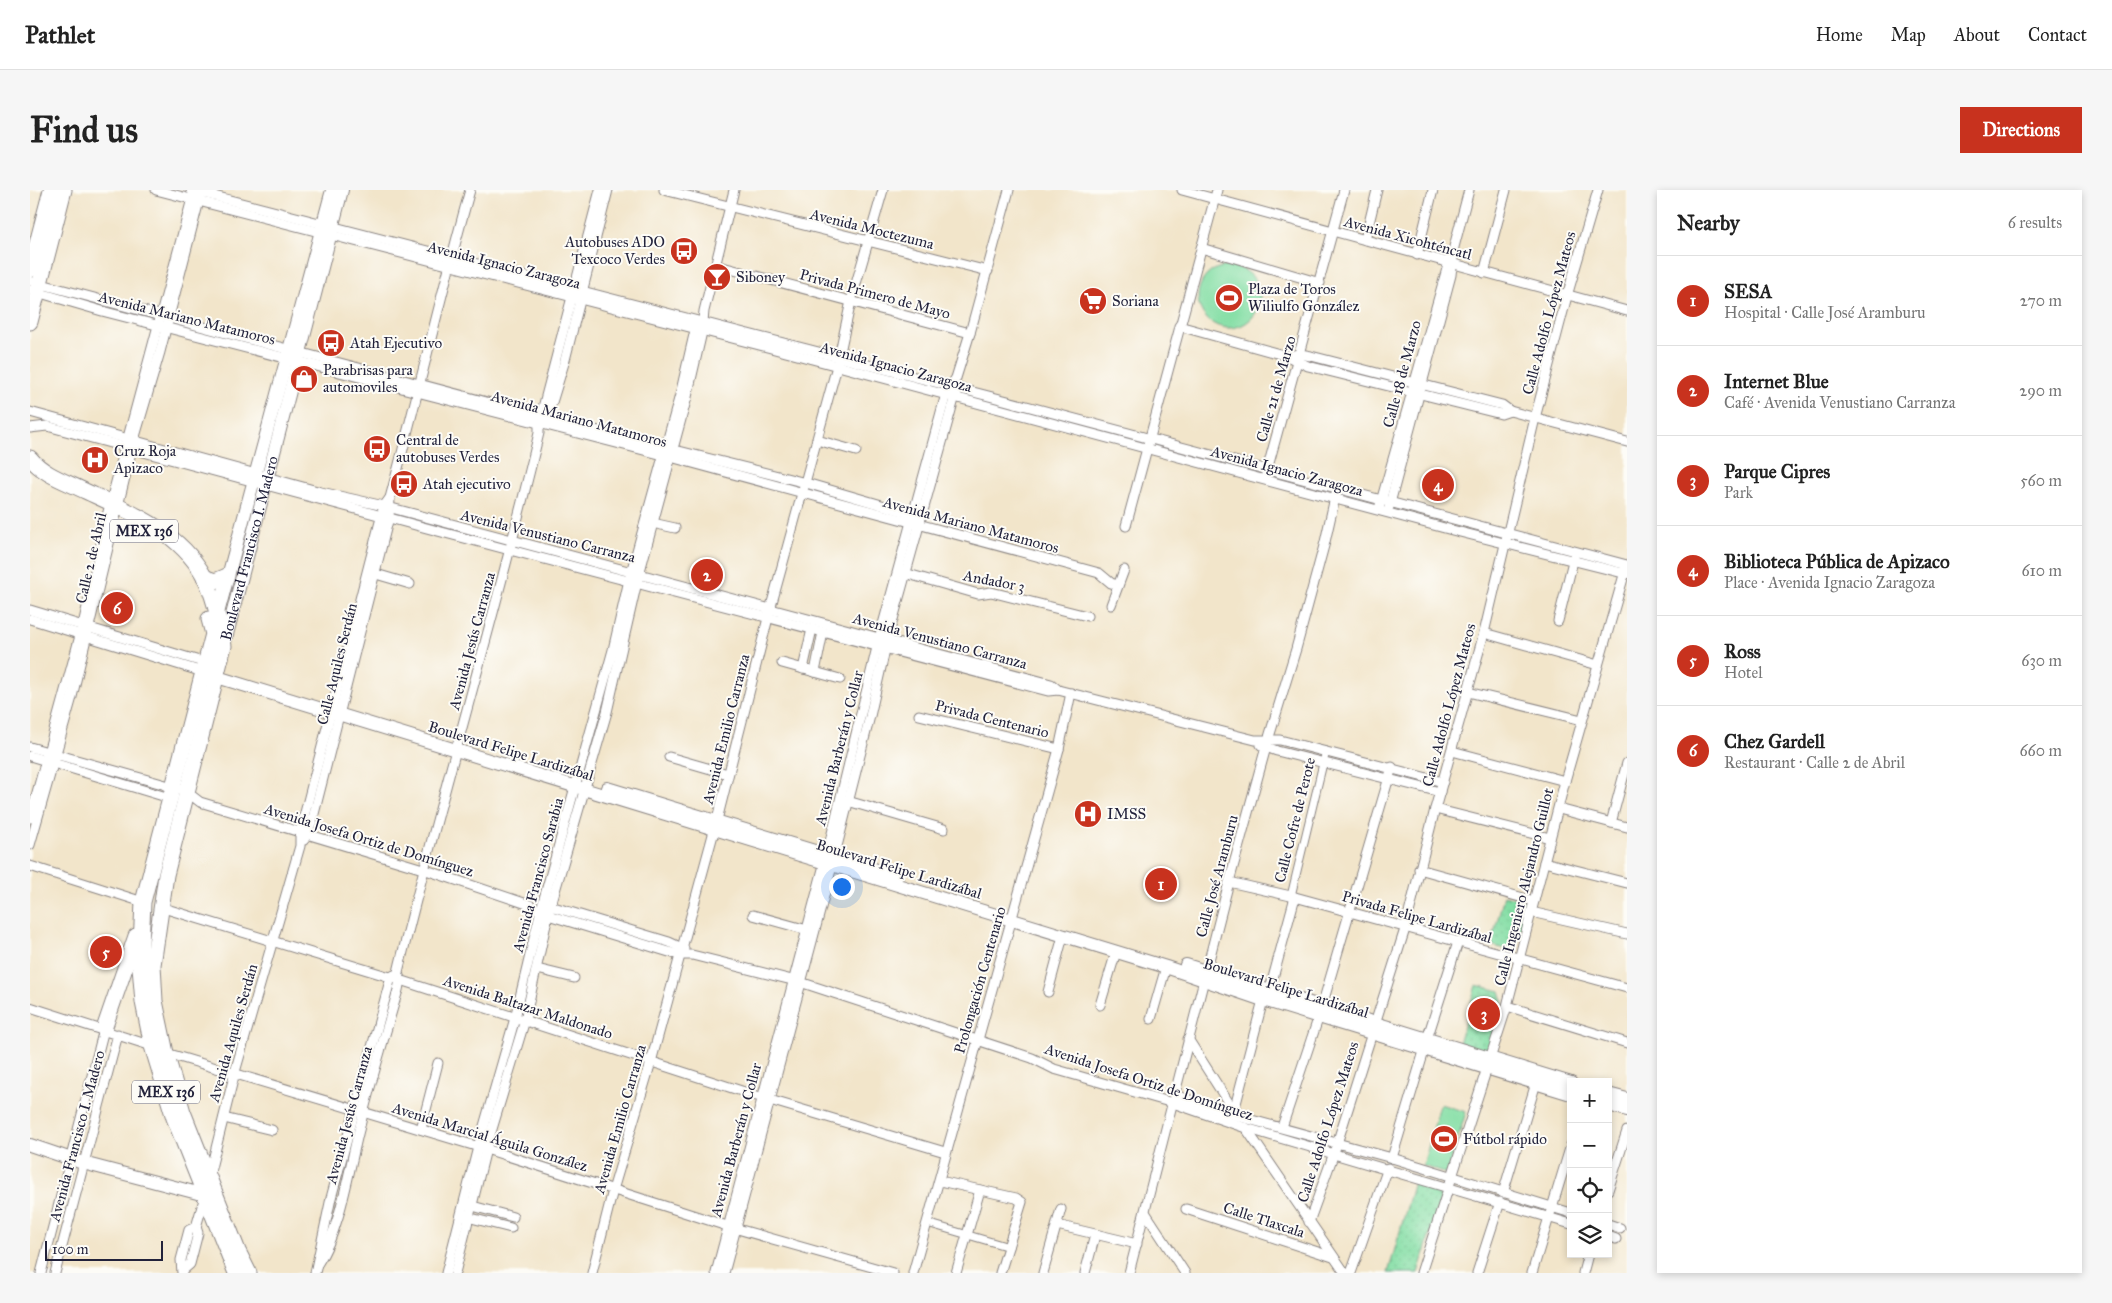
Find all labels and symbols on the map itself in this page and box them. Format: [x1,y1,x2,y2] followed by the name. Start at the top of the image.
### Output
[807,205,936,253] street label: Avenida Moctezuma
[1341,212,1475,264] street label: Avenida Xicohténcatl
[1519,229,1579,397] street label: Calle Adolfo López Mateos
[564,233,665,268] place label: Autobuses ADO Texcoco Verdes
[669,236,699,266] bus stop icon: Autobuses ADO Texcoco Verdes
[425,237,583,293] street label: Avenida Ignacio Zaragoza
[702,262,732,292] bar icon: Siboney
[798,265,953,323] street label: Privada Primero de Mayo
[736,268,786,286] place label: Siboney
[1248,280,1360,315] place label: Plaza de Toros Wiliulfo González
[1214,283,1244,313] sports icon: Plaza de Toros Wiliulfo González
[1078,286,1108,316] supermarket icon: Soriana
[96,287,277,349] street label: Avenida Mariano Matamoros
[1112,292,1159,310] place label: Soriana
[1379,318,1425,430] street label: Calle 18 de Marzo
[316,328,346,358] bus stop icon: Atah Ejecutivo
[1252,333,1300,444] street label: Calle 21 de Marzo
[349,334,442,352] place label: Atah Ejecutivo
[817,338,975,396] street label: Avenida Ignacio Zaragoza
[323,361,414,396] place label: Parabrisas para automoviles
[289,364,319,394] shop icon: Parabrisas para automoviles
[488,387,669,451] street label: Avenida Mariano Matamoros
[396,431,499,466] place label: Central de autobuses Verdes
[362,434,392,464] bus stop icon: Central de autobuses Verdes
[113,442,177,477] place label: Cruz Roja Apizaco
[1208,442,1366,500] street label: Avenida Ignacio Zaragoza
[80,445,110,475] hospital icon: Cruz Roja Apizaco
[217,454,282,642] street label: Boulevard Francisco I. Madero
[1422,466,1454,504] pin: 4
[389,469,419,499] bus stop icon: Atah ejecutivo
[422,475,511,493] place label: Atah ejecutivo
[880,493,1061,557] street label: Avenida Mariano Matamoros
[458,505,638,567] street label: Avenida Venustiano Carranza
[72,510,110,605] street label: Calle 2 de Abril
[110,520,178,542] road number: MEX 136
[691,556,723,594] pin: 2
[961,566,1026,596] street label: Andador 3
[445,570,500,713] street label: Avenida Jesús Carranza
[101,589,133,627] pin: 6
[313,601,362,727] street label: Calle Aquiles Serdán
[850,609,1030,673] street label: Avenida Venustiano Carranza
[1419,621,1479,789] street label: Calle Adolfo López Mateos
[698,651,754,807] street label: Avenida Emilio Carranza
[811,668,867,828] street label: Avenida Barberán y Collar
[933,696,1051,742] street label: Privada Centenario
[426,717,597,785] street label: Boulevard Felipe Lardizábal
[1271,756,1319,884] street label: Calle Cofre de Perote
[1491,786,1557,988] street label: Calle Ingeniero Alejandro Guillot
[508,795,567,955] street label: Avenida Francisco Sarabia
[261,799,476,881] street label: Avenida Josefa Ortiz de Domínguez
[1073,799,1103,829] hospital icon: IMSS
[1107,805,1146,823] place label: IMSS
[1192,813,1243,939] street label: Calle José Aramburu
[814,835,985,903] street label: Boulevard Felipe Lardizábal
[1145,865,1177,903] pin: 1
[829,874,855,900] your location
[1340,887,1495,947] street label: Privada Felipe Lardizábal
[950,904,1010,1056] street label: Prolongación Centenario
[90,933,122,971] pin: 5
[1201,954,1372,1022] street label: Boulevard Felipe Lardizábal
[204,962,262,1105] street label: Avenida Aquiles Serdán
[440,971,615,1043] street label: Avenida Baltazar Maldonado
[1468,995,1500,1033] pin: 3
[1041,1039,1256,1125] street label: Avenida Josefa Ortiz de Domínguez
[1293,1039,1363,1205] street label: Calle Adolfo López Mateos
[590,1042,650,1196] street label: Avenida Emilio Carranza
[322,1044,377,1187] street label: Avenida Jesús Carranza
[45,1048,109,1224] street label: Avenida Francisco I. Madero
[706,1061,765,1220] street label: Avenida Barberán y Collar
[132,1080,200,1104] road number: MEX 136
[389,1097,590,1175] street label: Avenida Marcial Águila González
[1429,1124,1459,1154] sports icon: Fútbol rápido
[1463,1130,1547,1148] place label: Fútbol rápido
[1221,1198,1308,1242] street label: Calle Tlaxcala
[45,1238,162,1261] scale bar

